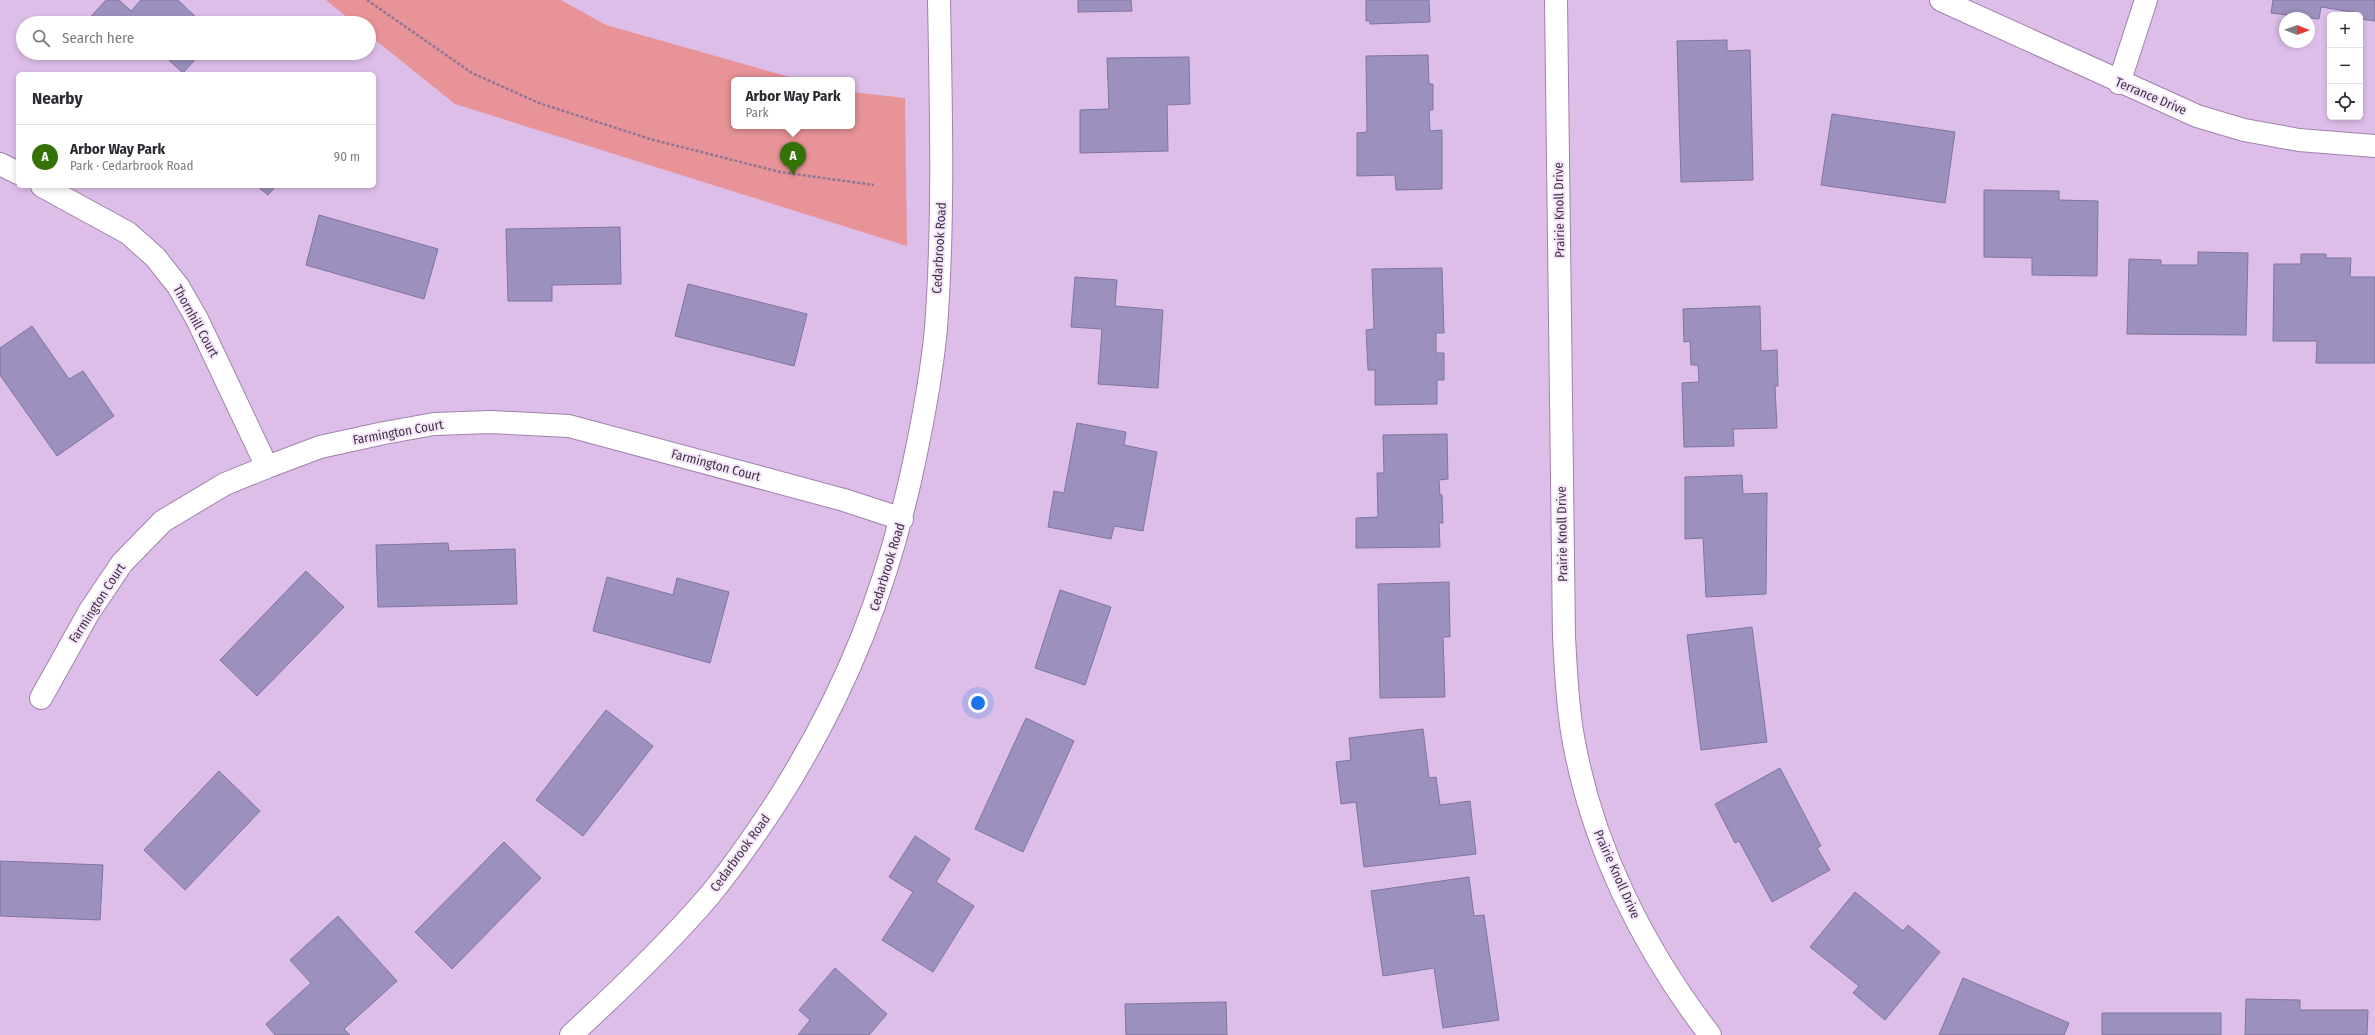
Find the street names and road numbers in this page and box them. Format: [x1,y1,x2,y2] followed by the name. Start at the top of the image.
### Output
[2113,74,2189,118] street label: Terrance Drive
[1551,162,1567,258] street label: Prairie Knoll Drive
[929,202,949,294] street label: Cedarbrook Road
[170,282,222,360] street label: Thornhill Court
[352,417,445,447] street label: Farmington Court
[670,446,763,484] street label: Farmington Court
[1554,486,1570,582] street label: Prairie Knoll Drive
[866,521,908,613] street label: Cedarbrook Road
[66,560,129,646] street label: Farmington Court
[707,812,773,894] street label: Cedarbrook Road
[1591,827,1643,921] street label: Prairie Knoll Drive

